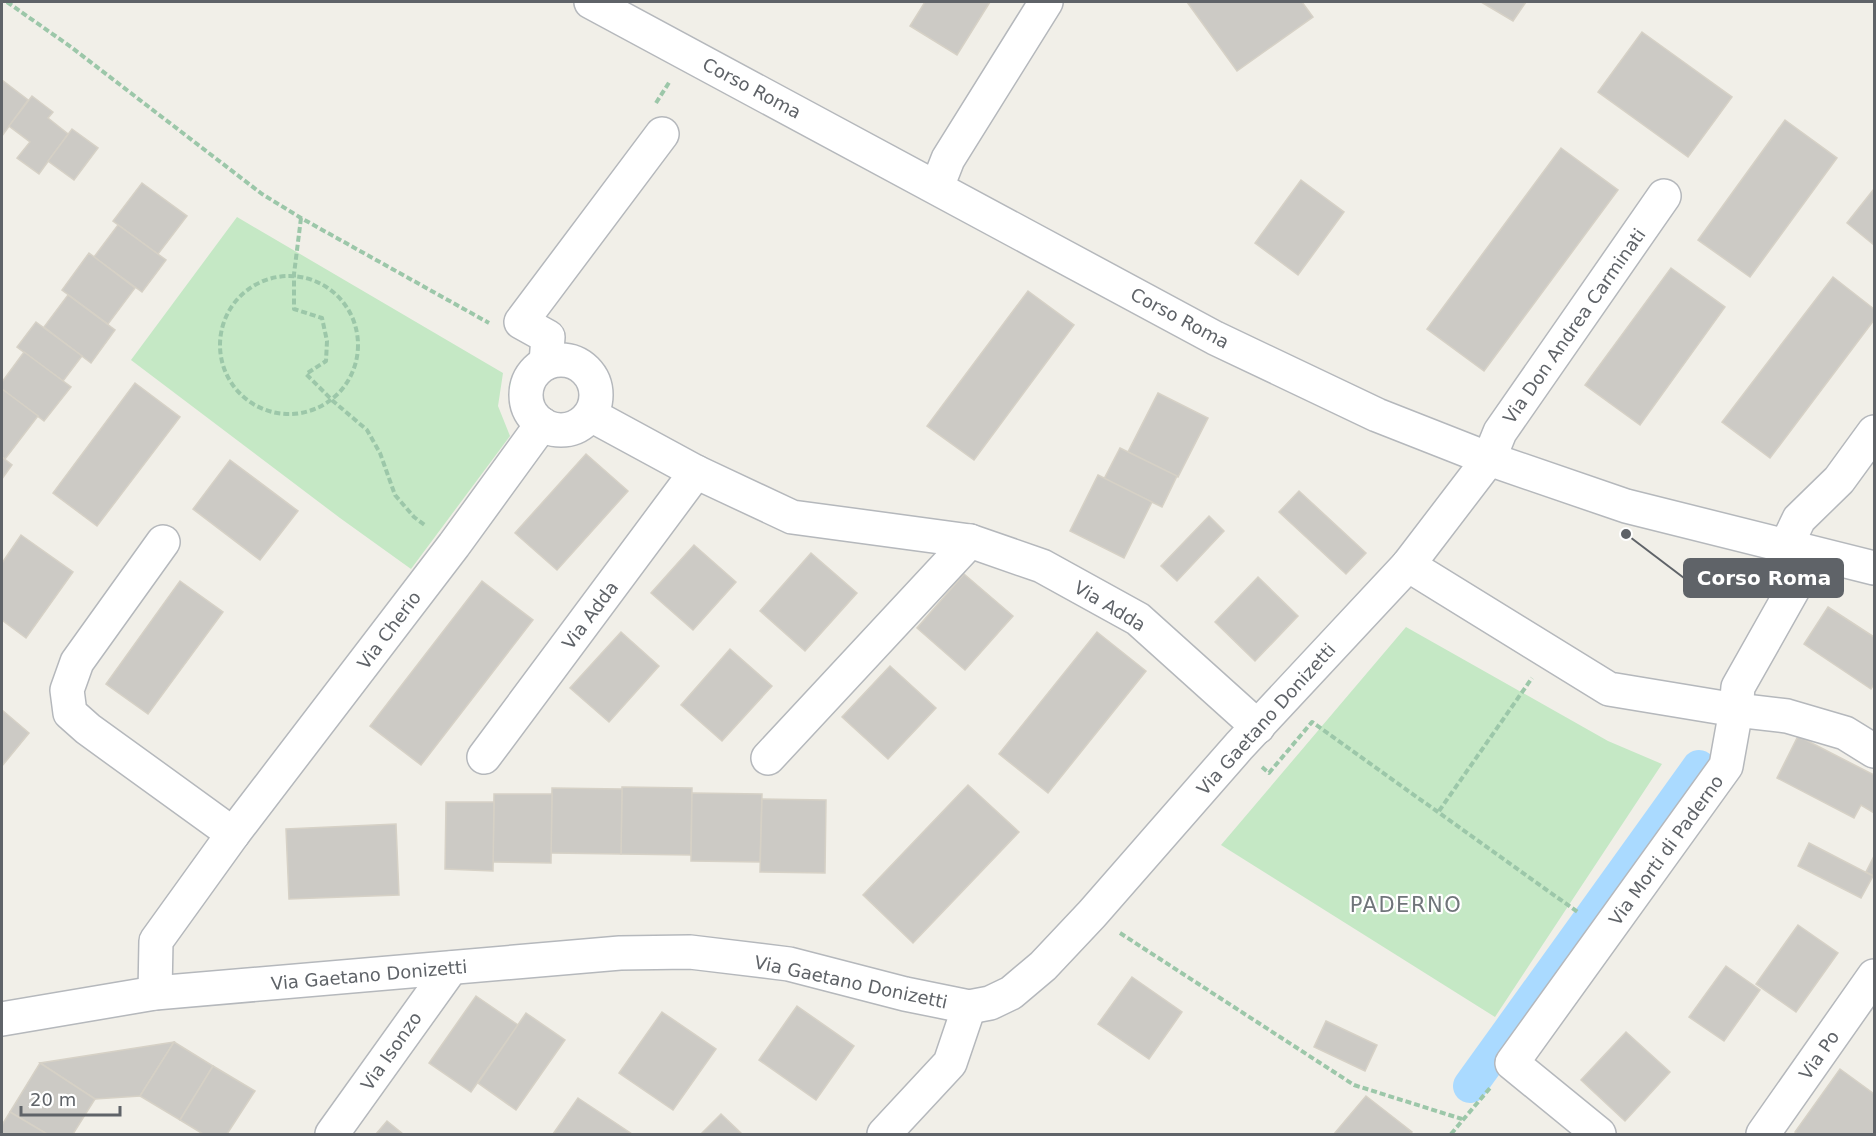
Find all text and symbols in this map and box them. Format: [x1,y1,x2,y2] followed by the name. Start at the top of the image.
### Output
[699,53,805,123] street label: Corso Roma
[1498,224,1650,428] street label: Via Don Andrea Carminati
[1127,283,1233,353] street label: Corso Roma
[1684,559,1843,597] callout: Corso Roma
[1697,566,1831,590] text: Corso Roma
[558,577,622,653] street label: Via Adda
[1070,577,1150,635] street label: Via Adda
[353,587,425,673] street label: Via Cherio
[1192,639,1340,799] street label: Via Gaetano Donizetti
[1604,771,1728,929] street label: Via Morti di Paderno
[1350,893,1462,917] district label: PADERNO
[753,951,949,1013] street label: Via Gaetano Donizetti
[270,956,468,994] street label: Via Gaetano Donizetti
[356,1008,426,1094] street label: Via Isonzo
[1795,1026,1843,1084] street label: Via Po
[21,1079,120,1117] scale bar
[30,1089,76,1110] text: 20 m

